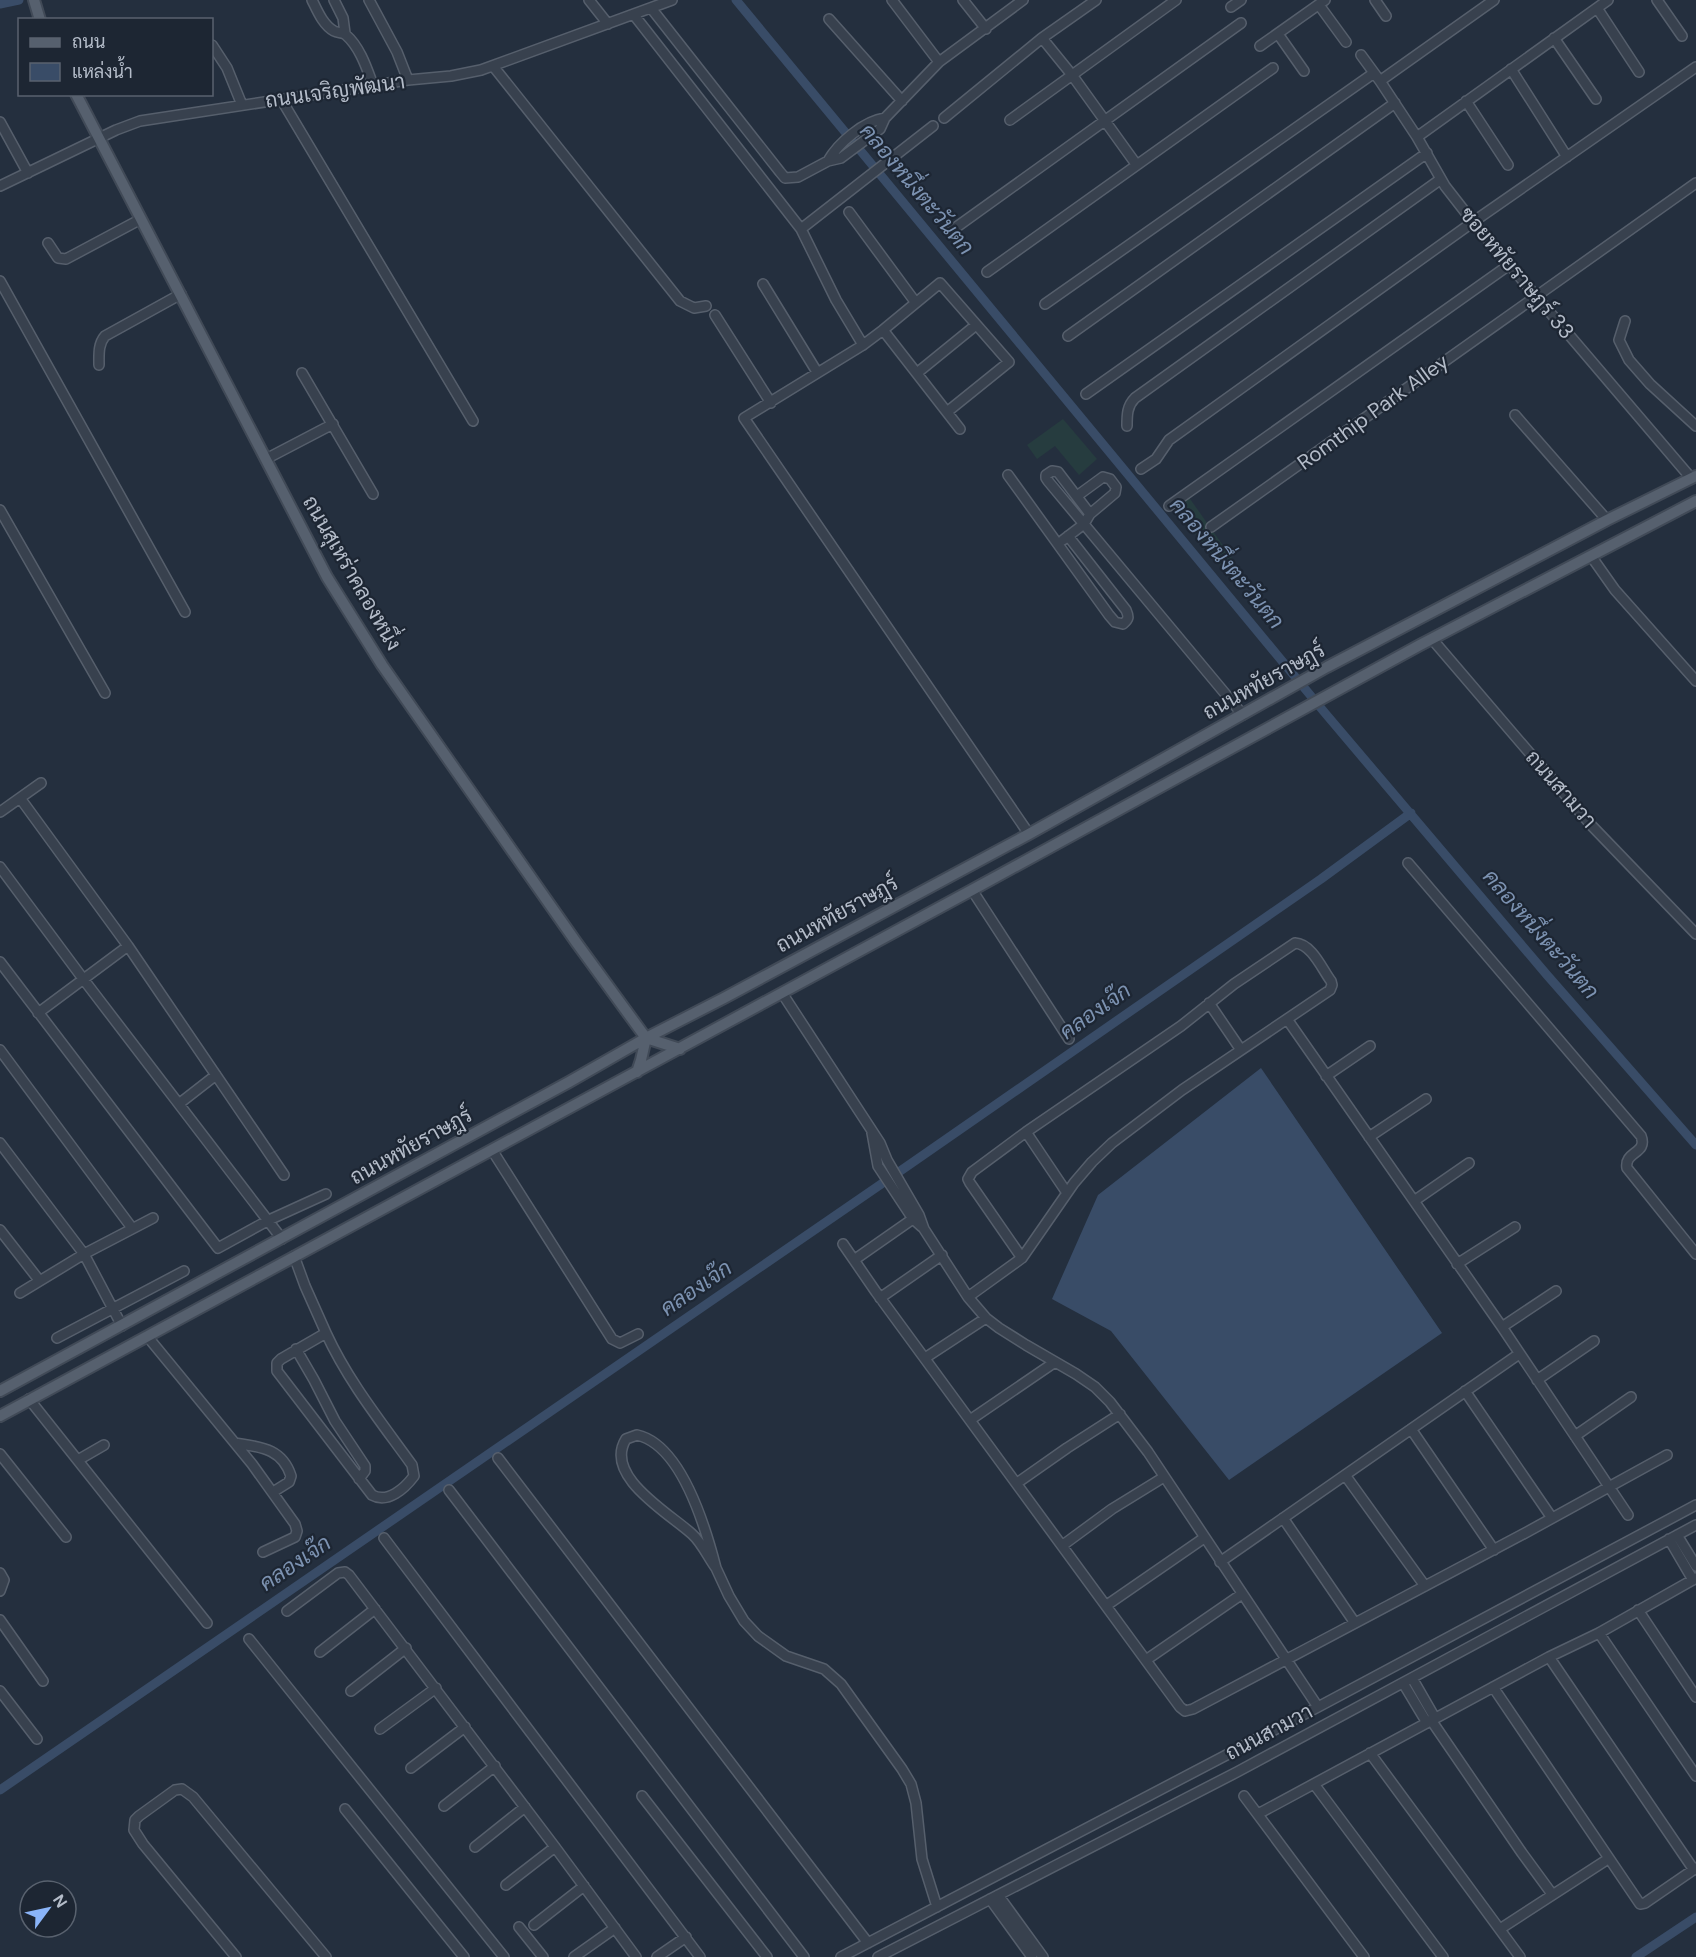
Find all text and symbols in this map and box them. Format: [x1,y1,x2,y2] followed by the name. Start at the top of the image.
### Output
[18,18,213,96] legend
[72,30,105,54] text: ถนน
[72,56,133,84] text: แหล่งน้ำ
[263,67,407,115] street label: ถนนเจริญพัฒนา
[853,114,984,261] water label: คลองหนึ่งตะวันตก
[1453,201,1581,345] street label: ซอยหทัยราษฎร์ 33
[1292,347,1455,476] street label: Romthip Park Alley
[296,488,413,655] street label: ถนนสุเหร่าคลองหนึ่ง
[1163,488,1294,635] water label: คลองหนึ่งตะวันตก
[1198,636,1330,726] street label: ถนนหทัยราษฎร์
[1519,744,1603,834] street label: ถนนสามวา
[1476,860,1609,1005] water label: คลองหนึ่งตะวันตก
[771,869,903,959] street label: ถนนหทัยราษฎร์
[1054,976,1136,1046] water label: คลองเจ๊ก
[345,1101,477,1191] street label: ถนนหทัยราษฎร์
[654,1253,738,1323] water label: คลองเจ๊ก
[253,1528,337,1598] water label: คลองเจ๊ก
[1220,1697,1318,1767] street label: ถนนสามวา
[18,1879,78,1939] north arrow
[48,1890,72,1912] text: N

